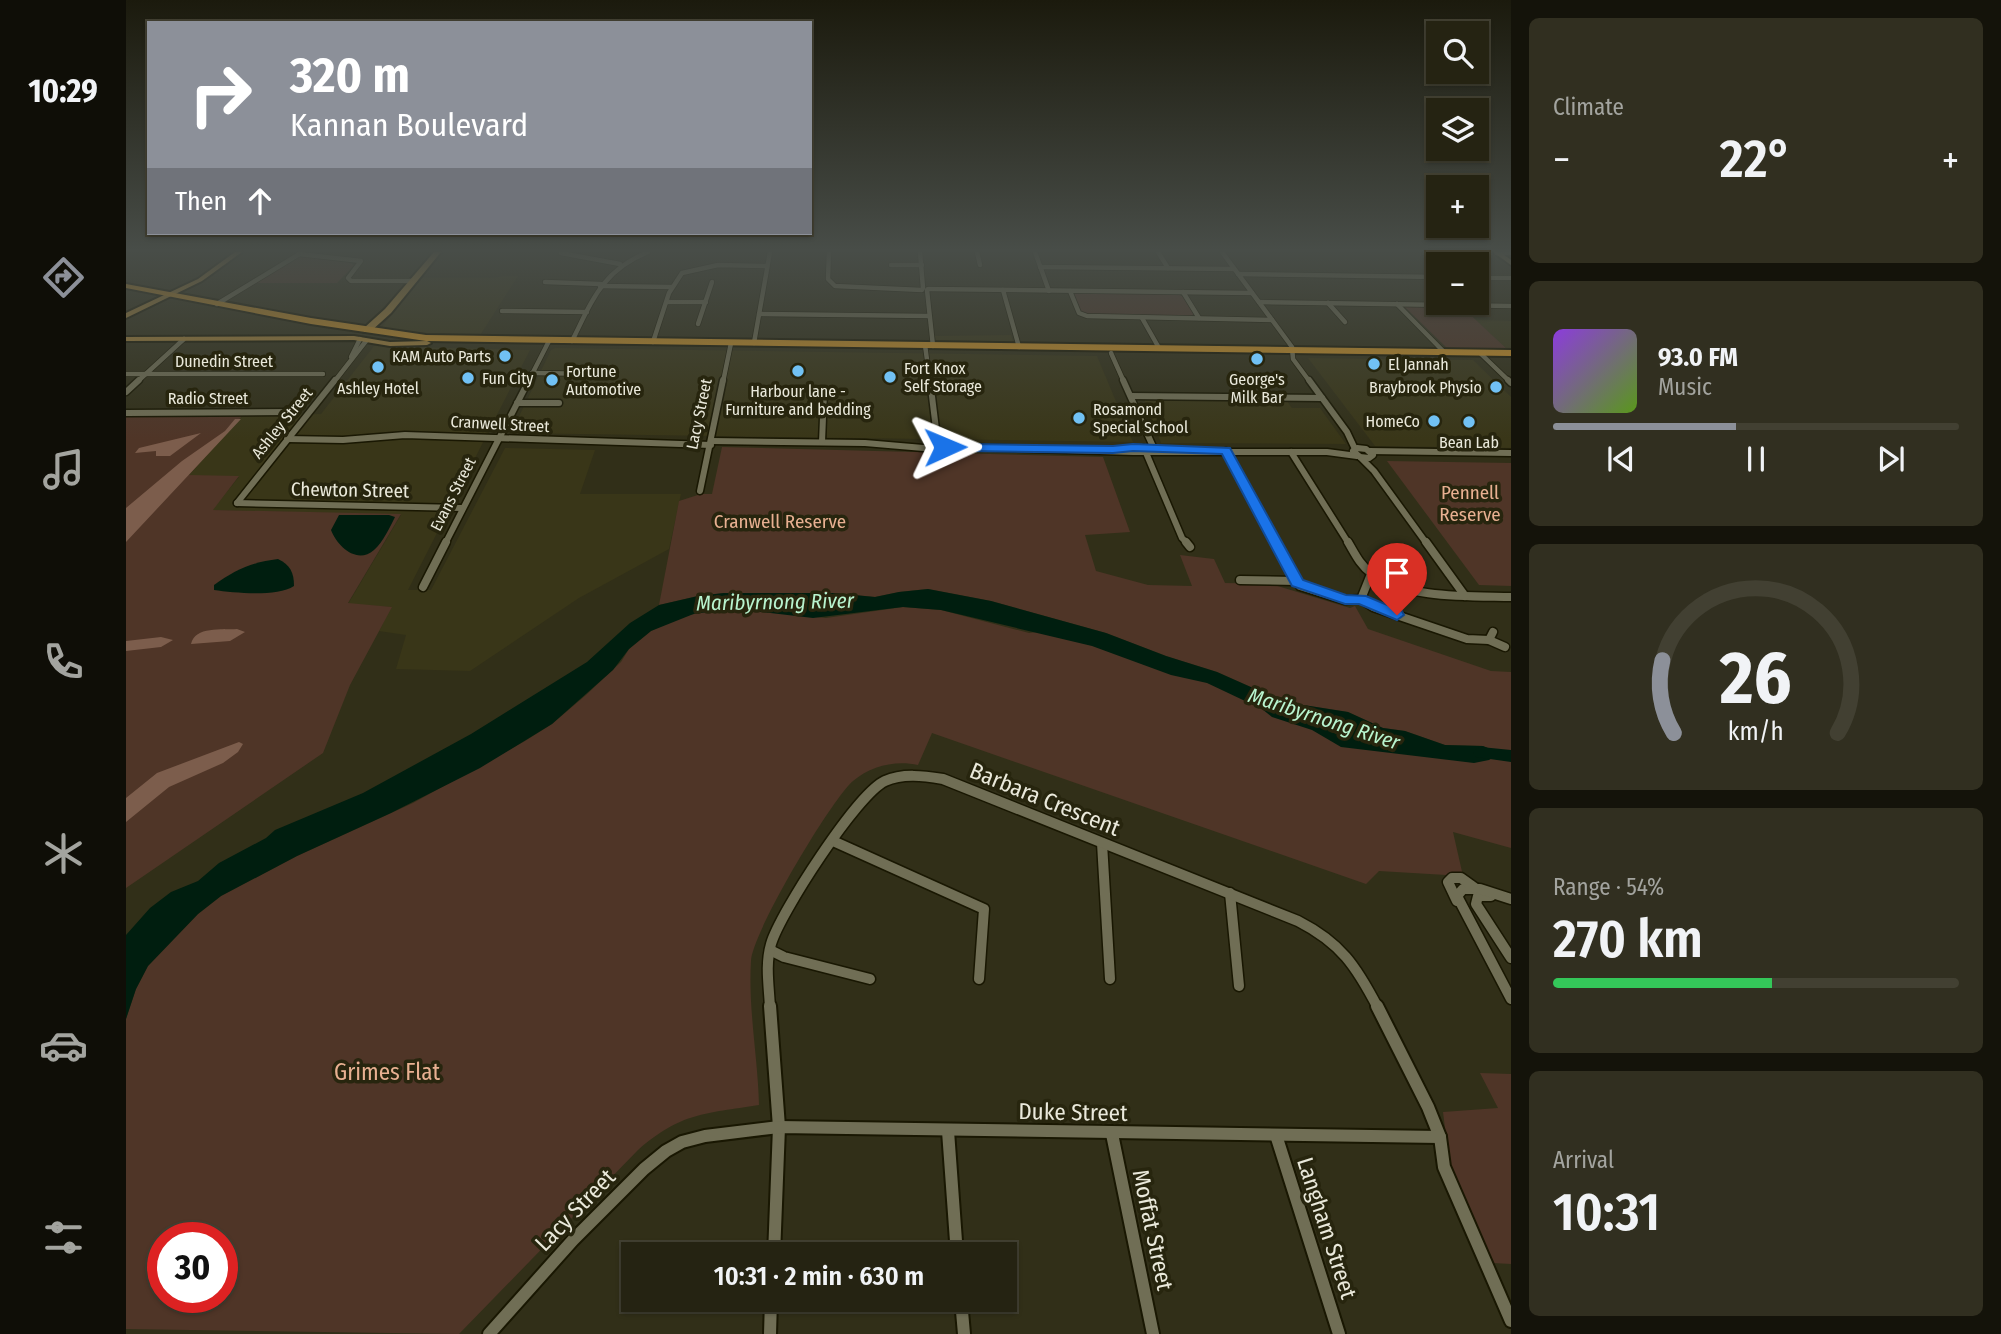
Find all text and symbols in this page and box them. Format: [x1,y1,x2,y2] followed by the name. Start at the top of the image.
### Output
[1426,21,1489,315] map controls
[1426,21,1489,84] button: search
[290,46,410,105] text: 320 m
[175,49,266,140] icon: right
[28,72,98,110] text: 10:29
[1553,93,1624,121] text: Climate
[1426,98,1489,161] button: layers
[290,106,528,144] text: Kannan Boulevard
[1720,128,1792,191] text: 22°
[1553,137,1570,183] text: −
[1942,137,1959,183] text: +
[1426,175,1489,238] button: +
[241,182,279,220] icon: ahead
[175,186,227,217] text: Then
[1426,252,1489,315] button: −
[39,253,88,302] icon: directions
[1658,342,1738,373] text: 93.0 FM
[392,347,491,366] place label: KAM Auto Parts
[497,348,513,364] marker: KAM Auto Parts
[1249,351,1265,367] marker: George's Milk Bar
[175,352,274,371] street label: Dunedin Street
[1388,355,1449,374] place label: El Jannah
[1366,356,1382,372] marker: El Jannah
[370,359,386,375] marker: Ashley Hotel
[904,359,982,396] place label: Fort Knox Self Storage
[566,362,641,399] place label: Fortune Automotive
[790,363,806,379] marker: Harbour lane - Furniture and bedding
[482,369,534,388] place label: Fun City
[882,369,898,385] marker: Fort Knox Self Storage
[460,370,476,386] marker: Fun City
[1229,370,1285,407] place label: George's Milk Bar
[544,372,560,388] marker: Fortune Automotive
[1658,373,1712,401] text: Music
[682,376,716,451] street label: Lacy Street
[1369,378,1482,397] place label: Braybrook Physio
[337,379,419,398] place label: Ashley Hotel
[1488,379,1504,395] marker: Braybrook Physio
[725,382,871,419] place label: Harbour lane - Furniture and bedding
[248,383,317,462] street label: Ashley Street
[168,389,249,408] street label: Radio Street
[1093,400,1188,437] place label: Rosamond Special School
[908,410,982,484] position arrow
[1071,410,1087,426] marker: Rosamond Special School
[450,412,551,436] street label: Cranwell Street
[1365,412,1420,431] place label: HomeCo
[1426,413,1442,429] marker: HomeCo
[1461,414,1477,430] marker: Bean Lab
[1439,433,1499,452] place label: Bean Lab
[1602,440,1640,478] icon: previous
[1737,440,1775,478] icon: pause
[1872,440,1910,478] icon: next
[39,445,88,494] icon: music
[426,453,480,534] street label: Evans Street
[291,477,410,503] street label: Chewton Street
[1439,481,1501,526] park label: Pennell Reserve
[714,510,846,533] park label: Cranwell Reserve
[1367,543,1427,615] pin
[1378,554,1416,592] icon: arrive
[696,588,855,616] water label: Maribyrnong River
[1719,635,1792,722] text: 26
[39,637,88,686] icon: phone
[1245,682,1404,756] water label: Maribyrnong River
[1728,717,1784,747] text: km/h
[966,756,1125,842] street label: Barbara Crescent
[39,829,88,878] icon: climate
[1553,873,1664,901] text: Range · 54%
[1553,908,1703,971] text: 270 km
[39,1021,88,1070] icon: car
[334,1058,440,1086] park label: Grimes Flat
[1018,1097,1128,1127] street label: Duke Street
[1553,1146,1614,1174] text: Arrival
[1291,1154,1363,1303] street label: Langham Street
[529,1163,621,1257] street label: Lacy Street
[1127,1167,1180,1293] street label: Moffat Street
[1553,1181,1660,1244] text: 10:31
[39,1213,88,1262] icon: filters
[147,1222,238,1313] speed limit sign: 30
[714,1261,924,1292] text: 10:31 · 2 min · 630 m

